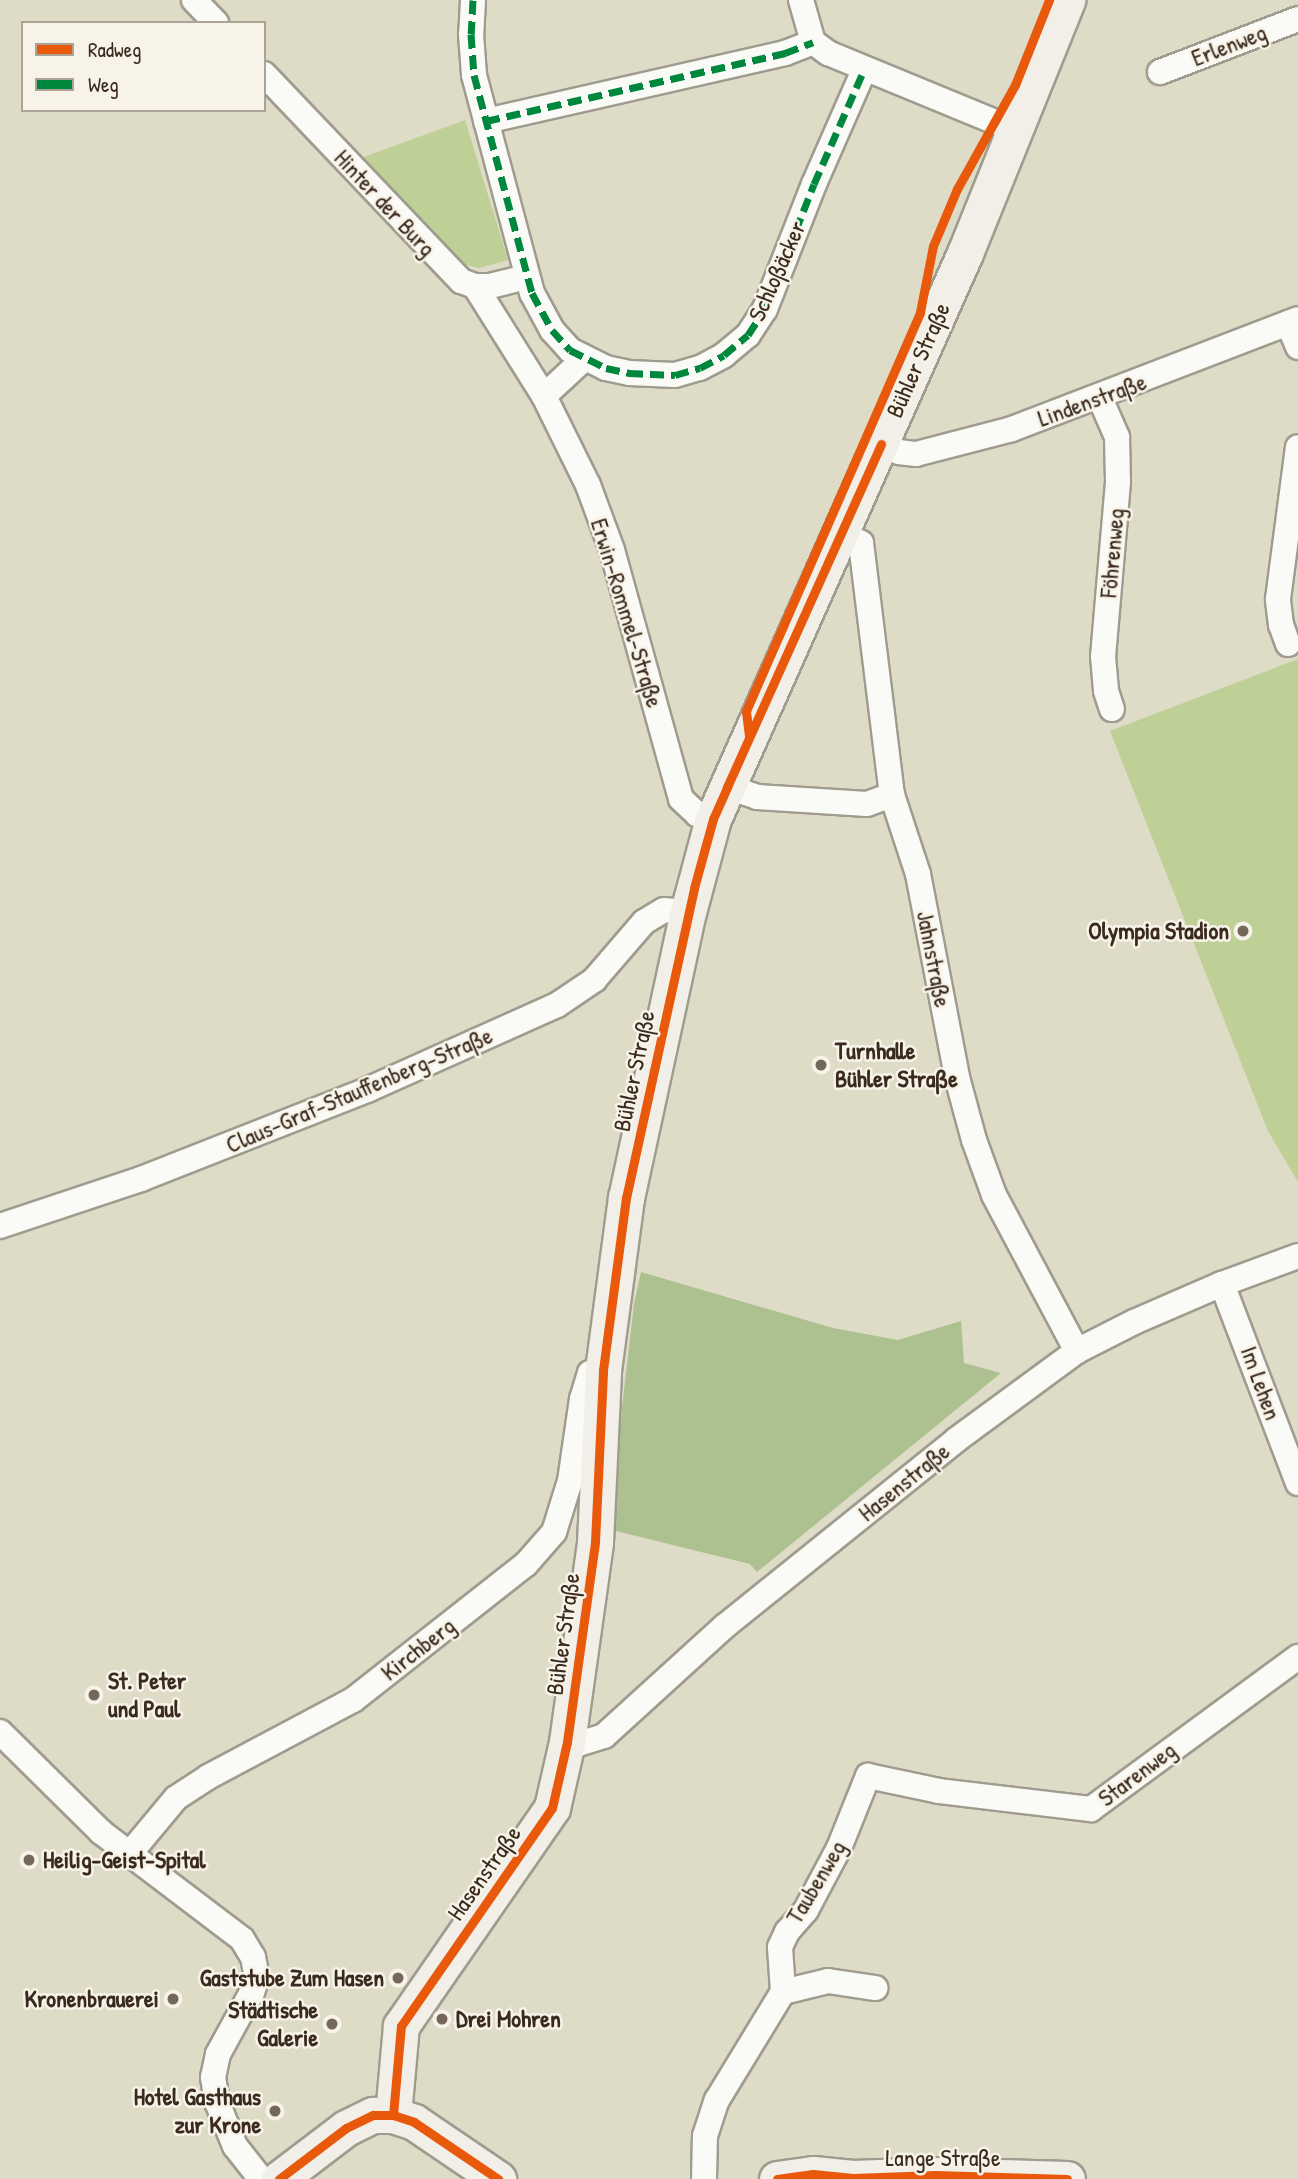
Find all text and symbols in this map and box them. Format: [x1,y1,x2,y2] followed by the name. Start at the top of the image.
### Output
[1187,18,1271,72] street label: Erlenweg
[21,21,266,112] legend
[88,35,141,64] text: Radweg
[88,70,119,99] text: Weg
[328,144,442,262] street label: Hinter der Burg
[742,216,812,326] street label: Schloßäcker
[880,298,956,422] street label: Bühler Straße
[1034,367,1150,433] street label: Lindenstraße
[1094,507,1130,599] street label: Föhrenweg
[585,515,669,711] street label: Erwin-Rommel-Straße
[911,908,957,1010] street label: Jahnstraße
[1088,917,1229,945] place label: Olympia Stadion
[1235,923,1251,939] marker: Olympia Stadion
[607,1008,661,1134] street label: Bühler Straße
[222,1021,496,1159] street label: Claus-Graf-Stauffenberg-Straße
[835,1037,958,1093] place label: Turnhalle Bühler Straße
[813,1057,829,1073] marker: Turnhalle Bühler Straße
[1234,1342,1288,1424] street label: Im Lehen
[853,1437,955,1527] street label: Hasenstraße
[540,1571,586,1697] street label: Bühler Straße
[375,1611,461,1687] street label: Kirchberg
[108,1667,186,1723] place label: St. Peter und Paul
[86,1687,102,1703] marker: St. Peter und Paul
[1093,1736,1181,1812] street label: Starenweg
[441,1820,527,1926] street label: Hasenstraße
[780,1835,852,1929] street label: Taubenweg
[43,1846,206,1874] place label: Heilig-Geist-Spital
[21,1852,37,1868] marker: Heilig-Geist-Spital
[200,1964,384,1992] place label: Gaststube Zum Hasen
[390,1970,406,1986] marker: Gaststube Zum Hasen
[24,1985,159,2013] place label: Kronenbrauerei
[165,1991,181,2007] marker: Kronenbrauerei
[228,1996,318,2052] place label: Städtische Galerie
[456,2005,561,2033] place label: Drei Mohren
[434,2011,450,2027] marker: Drei Mohren
[324,2016,340,2032] marker: Städtische Galerie
[134,2083,261,2139] place label: Hotel Gasthaus zur Krone
[267,2103,283,2119] marker: Hotel Gasthaus zur Krone
[885,2144,1001,2172] street label: Lange Straße

